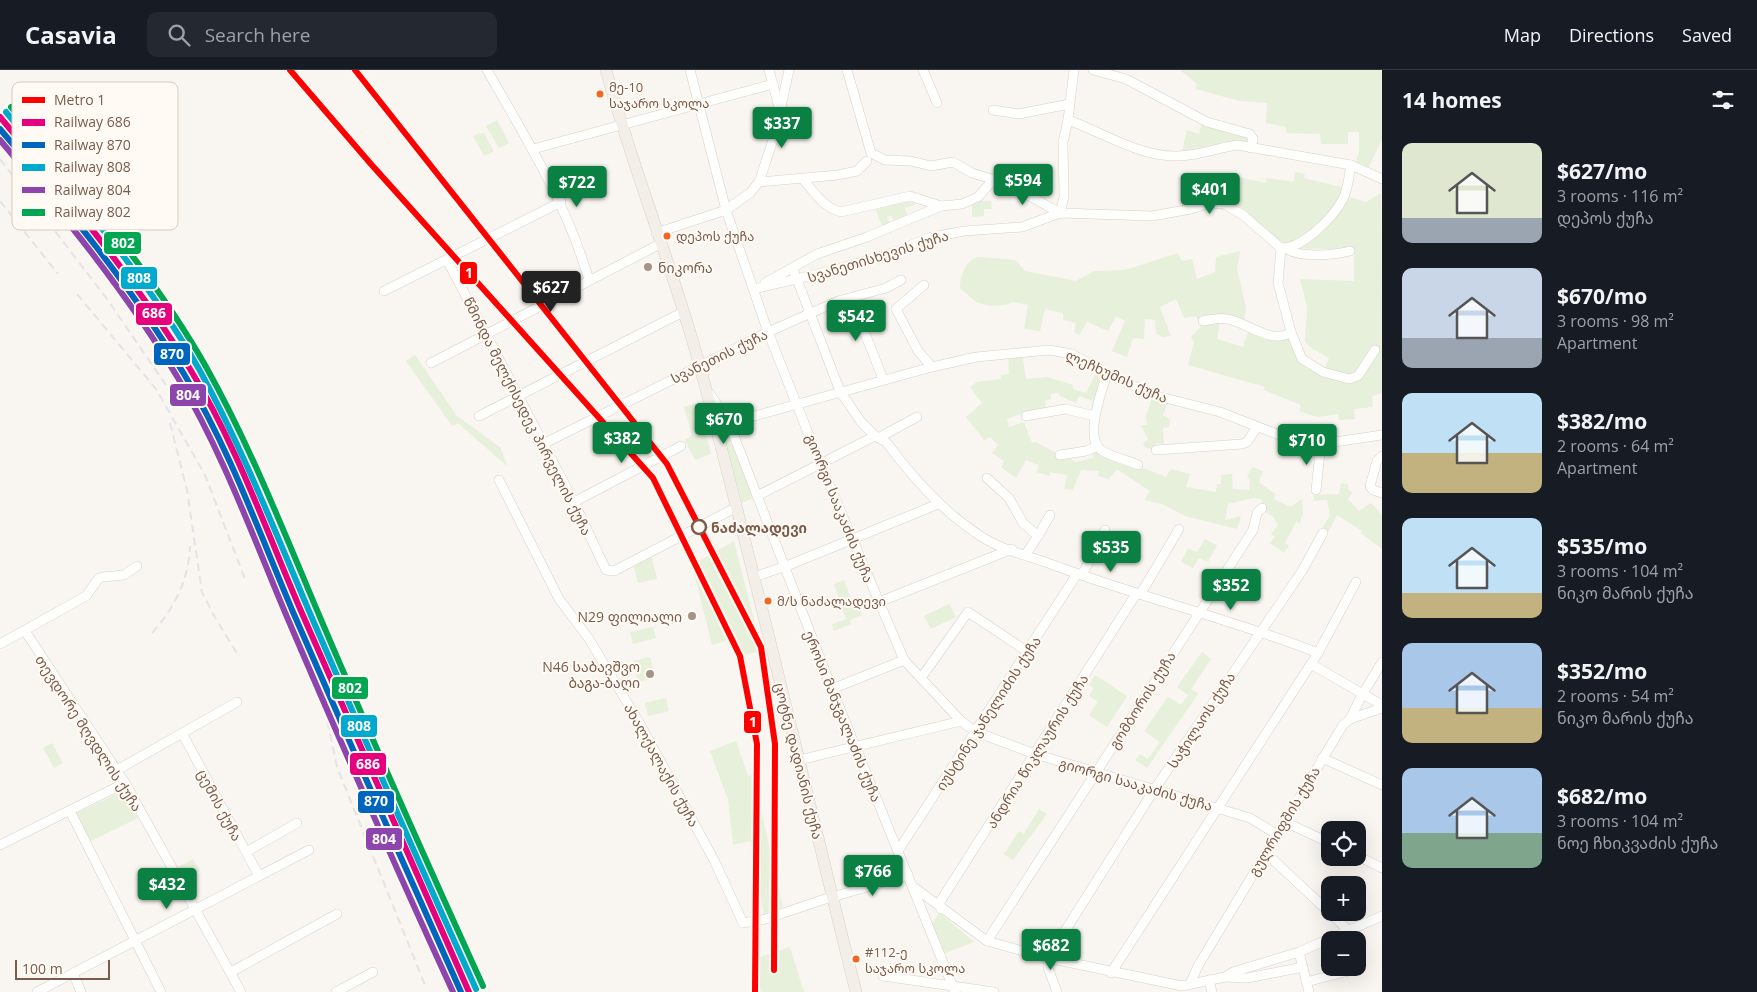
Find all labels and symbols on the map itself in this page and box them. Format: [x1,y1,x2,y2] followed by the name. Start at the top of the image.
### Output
[609,78,709,112] place label: მე-10 საჯარო სკოლა
[12,82,178,230] legend
[595,89,605,99] marker: მე-10 საჯარო სკოლა
[54,90,105,109] text: Metro 1
[752,106,812,149] pin: $337
[54,112,131,131] text: Railway 686
[54,135,131,154] text: Railway 870
[54,157,131,176] text: Railway 808
[993,164,1053,206] pin: $594
[547,166,607,208] pin: $722
[1180,172,1240,215] pin: $401
[54,180,131,199] text: Railway 804
[54,202,131,221] text: Railway 802
[805,225,951,287] street label: სვანეთისხევის ქუჩა
[676,227,754,245] place label: დეპოს ქუჩა
[103,231,142,255] line badge: 802
[662,231,672,241] marker: დეპოს ქუჩა
[111,233,135,252] text: 802
[658,258,713,277] place label: ნიკორა
[459,261,478,285] line badge: 1
[642,261,654,273] marker: ნიკორა
[465,263,473,282] text: 1
[120,266,158,290] line badge: 808
[127,268,151,287] text: 808
[521,270,581,313] pin: $627
[459,294,597,538] street label: წმინდა მელქისედეკ პირველის ქუჩა
[826,300,886,342] pin: $542
[135,302,173,326] line badge: 686
[142,303,166,322] text: 686
[667,324,771,388] street label: სვანეთის ქუჩა
[153,342,191,366] line badge: 870
[160,344,184,363] text: 870
[1063,345,1171,407] street label: ლეჩხუმის ქუჩა
[169,383,207,407] line badge: 804
[176,385,200,404] text: 804
[694,402,754,445] pin: $670
[592,422,652,464] pin: $382
[1277,424,1337,466] pin: $710
[801,431,879,585] street label: გიორგი სააკაძის ქუჩა
[711,518,807,537] place label: ნაძალადევი
[691,519,707,535] marker: ნაძალადევი
[1081,530,1141,573] pin: $535
[1201,568,1261,611] pin: $352
[777,592,886,610] place label: მ/ს ნაძალადევი
[763,596,773,606] marker: მ/ს ნაძალადევი
[578,607,682,626] place label: N29 ფილიალი
[686,610,698,622] marker: N29 ფილიალი
[800,627,886,805] street label: ეროსი მანჯგალაძის ქუჩა
[931,632,1045,794] street label: იუსტინე ჯანელიძის ქუჩა
[1104,648,1180,752] street label: გომბორის ქუჩა
[31,651,147,815] street label: თევდორე მღვდლის ქუჩა
[542,657,640,692] place label: N46 საბავშვო ბაგა-ბაღი
[644,668,656,680] marker: N46 საბავშვო ბაგა-ბაღი
[1163,668,1239,772] street label: საჭილაოს ქუჩა
[982,670,1092,832] street label: ანდრია წიკლაურის ქუჩა
[331,676,369,700] line badge: 802
[338,678,362,697] text: 802
[770,681,828,841] street label: ცოტნე დადიანის ქუჩა
[620,700,704,830] street label: ახალქალაქის ქუჩა
[743,710,762,734] line badge: 1
[749,712,757,731] text: 1
[340,714,378,738] line badge: 808
[347,716,371,735] text: 808
[349,752,387,776] line badge: 686
[1057,753,1215,815] street label: გიორგი სააკაძის ქუჩა
[356,754,380,773] text: 686
[1244,763,1324,879] street label: გულრიფშის ქუჩა
[193,766,247,844] street label: ცემის ქუჩა
[357,790,395,814] line badge: 870
[364,791,388,810] text: 870
[365,827,403,851] line badge: 804
[372,829,396,848] text: 804
[843,854,903,897] pin: $766
[137,868,197,910] pin: $432
[1021,928,1081,971] pin: $682
[865,943,965,977] place label: #112-ე საჯარო სკოლა
[851,954,861,964] marker: #112-ე საჯარო სკოლა
[15,957,110,980] scale bar

